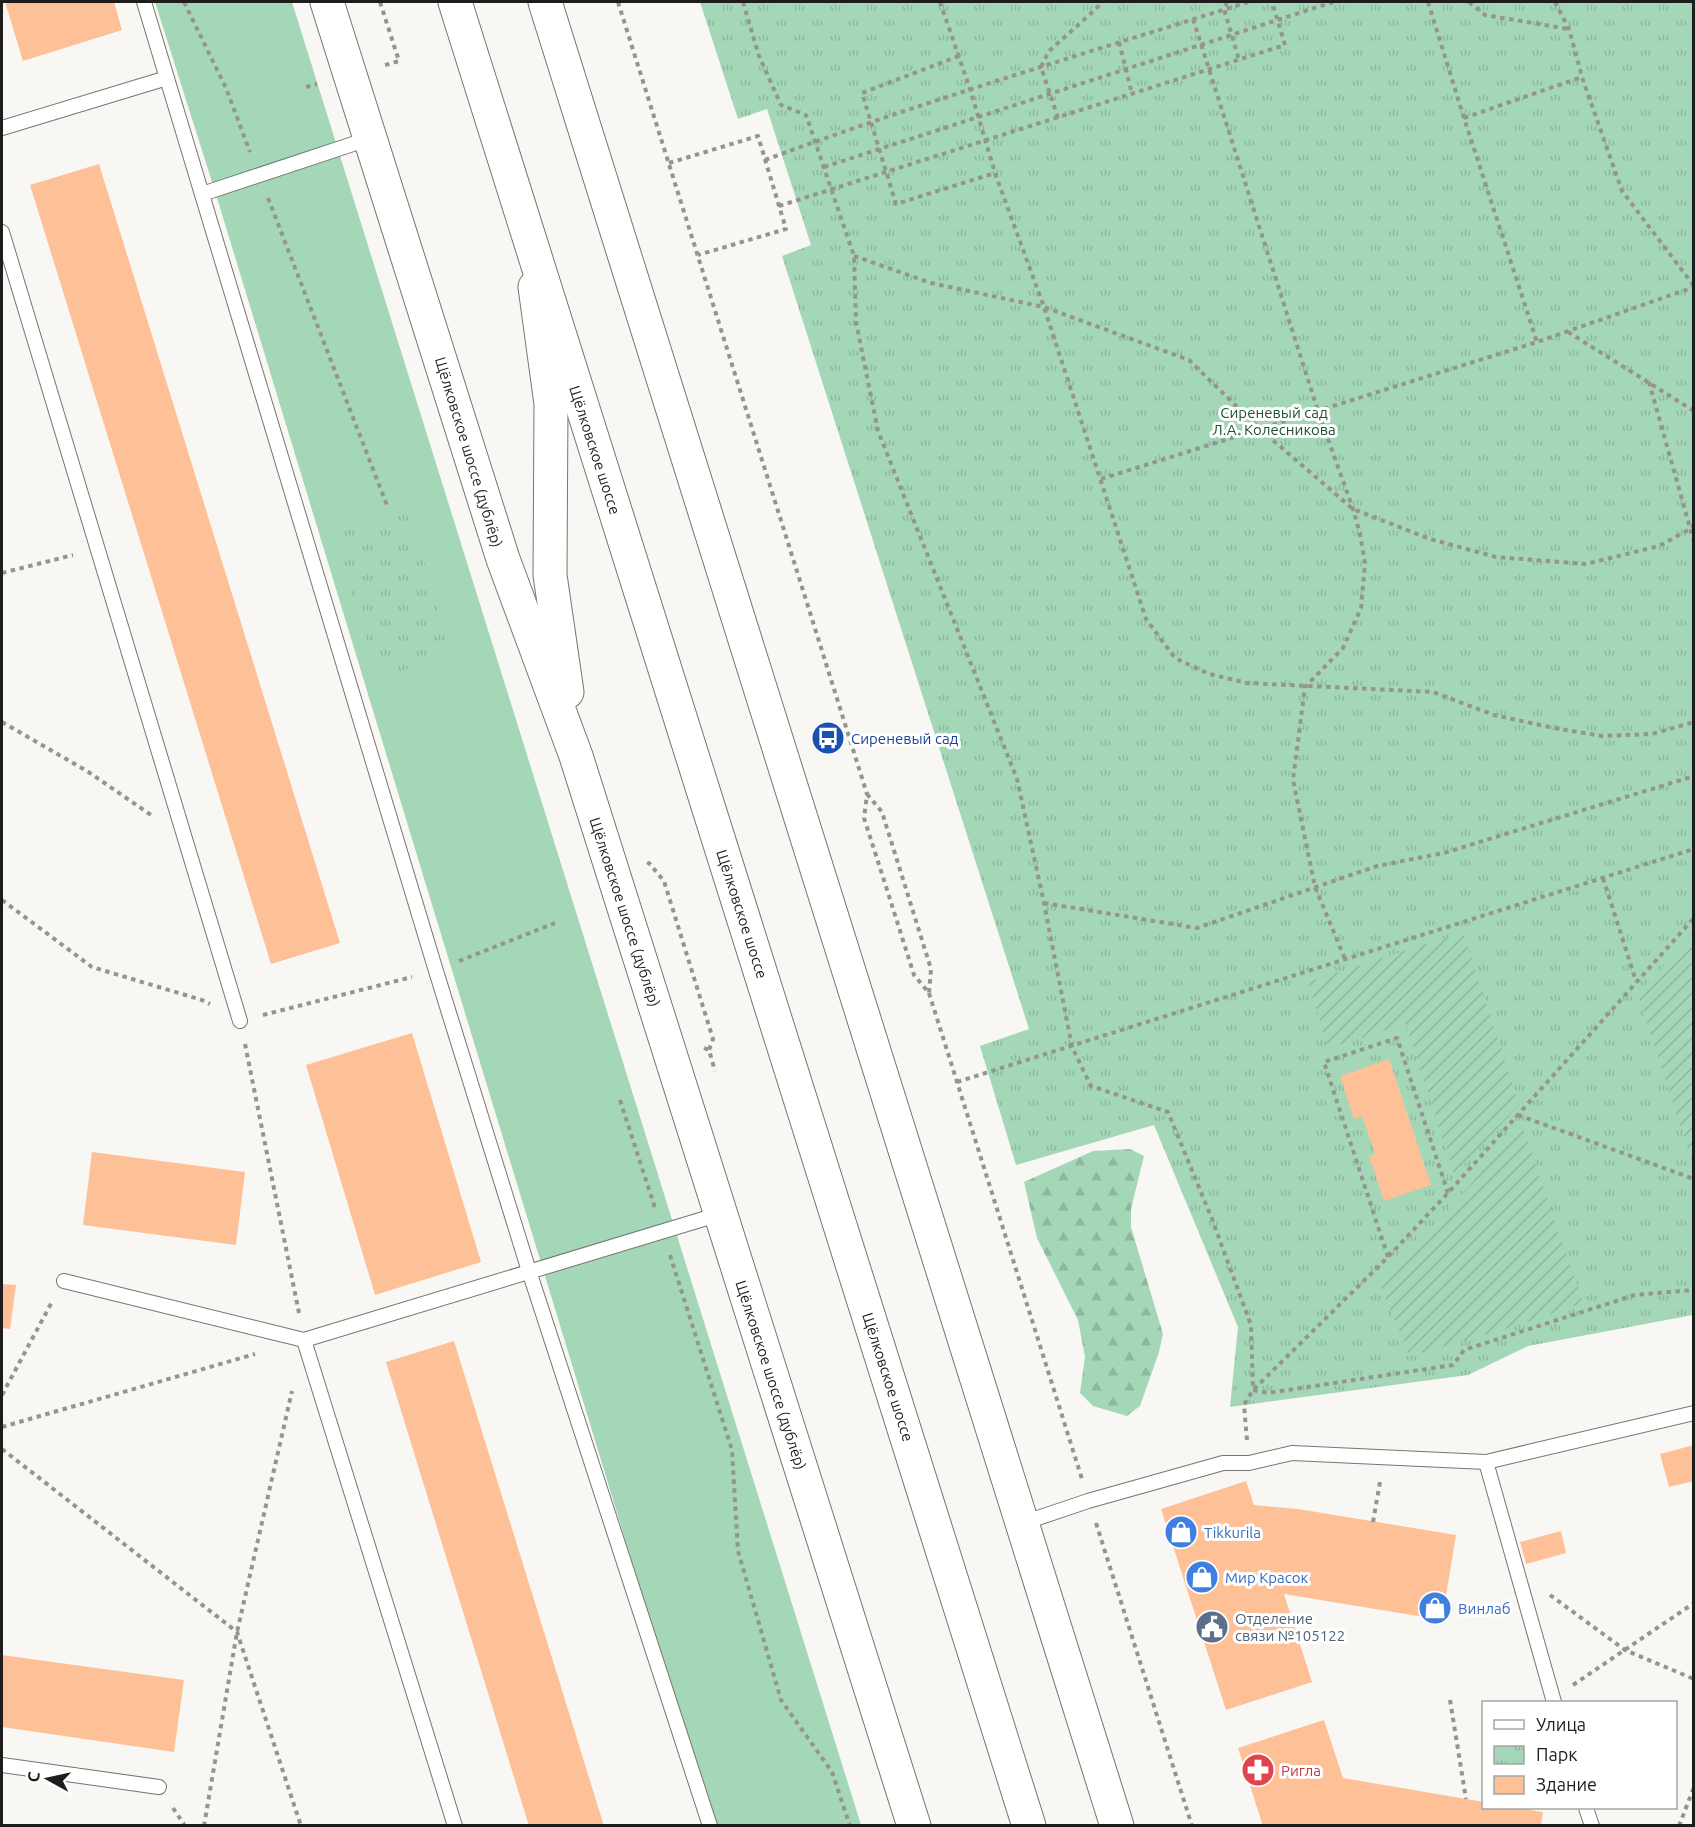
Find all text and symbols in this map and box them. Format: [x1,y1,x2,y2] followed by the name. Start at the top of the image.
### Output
[432,355,506,549] street label: Щёлковское шоссе (дублёр)
[566,383,624,517] street label: Щёлковское шоссе
[1212,404,1336,438] park label: Сиреневый сад Л.А. Колесникова
[810,720,846,756] bus stop icon: Сиреневый сад
[851,730,959,747] place label: Сиреневый сад
[586,815,664,1009] street label: Щёлковское шоссе (дублёр)
[713,847,771,981] street label: Щёлковское шоссе
[732,1278,810,1472] street label: Щёлковское шоссе (дублёр)
[859,1310,917,1444] street label: Щёлковское шоссе
[1163,1514,1199,1550] shop icon: Tikkurila
[1204,1524,1261,1541] place label: Tikkurila
[1184,1559,1220,1595] shop icon: Мир Красок
[1225,1569,1308,1586] place label: Мир Красок
[1417,1590,1453,1626] shop icon: Винлаб
[1458,1600,1510,1617] place label: Винлаб
[1194,1609,1230,1645] public building icon: Отделение связи №105122
[1235,1610,1345,1644] place label: Отделение связи №105122
[1482,1701,1677,1809] legend
[1536,1714,1586,1734] text: Улица
[1536,1744,1577,1764] text: Парк
[18,1749,78,1809] north arrow
[1240,1752,1276,1788] pharmacy icon: Ригла
[1281,1762,1321,1779] place label: Ригла
[24,1771,43,1783] text: С
[1536,1774,1597,1794] text: Здание

